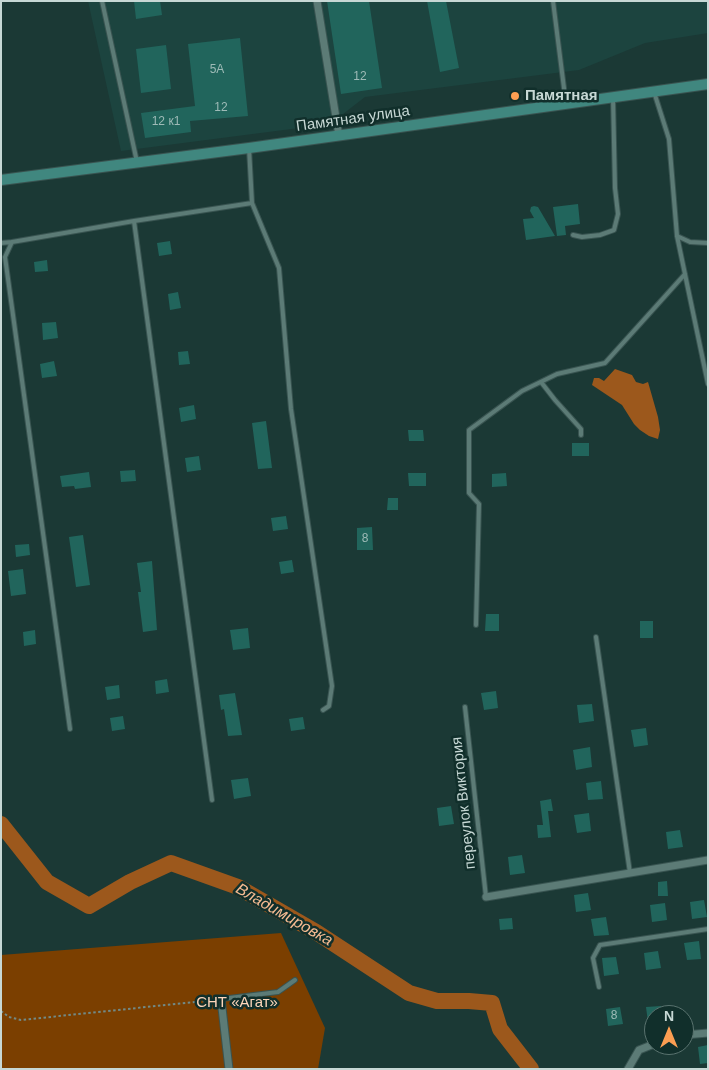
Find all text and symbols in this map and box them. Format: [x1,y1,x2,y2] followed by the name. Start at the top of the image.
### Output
[210,63,224,77] house number: 5А
[353,70,367,84] house number: 12
[525,87,597,105] place label: Памятная
[509,90,521,102] marker: Памятная
[214,101,228,115] house number: 12
[295,102,411,136] street label: Памятная улица
[152,115,180,129] house number: 12 к1
[362,532,368,546] house number: 8
[448,736,480,870] street label: переулок Виктория
[232,879,336,951] water label: Владимировка
[196,994,278,1012] park label: СНТ «Агат»
[644,1005,694,1055] north arrow
[664,1008,674,1024] text: N
[611,1009,617,1023] house number: 8

